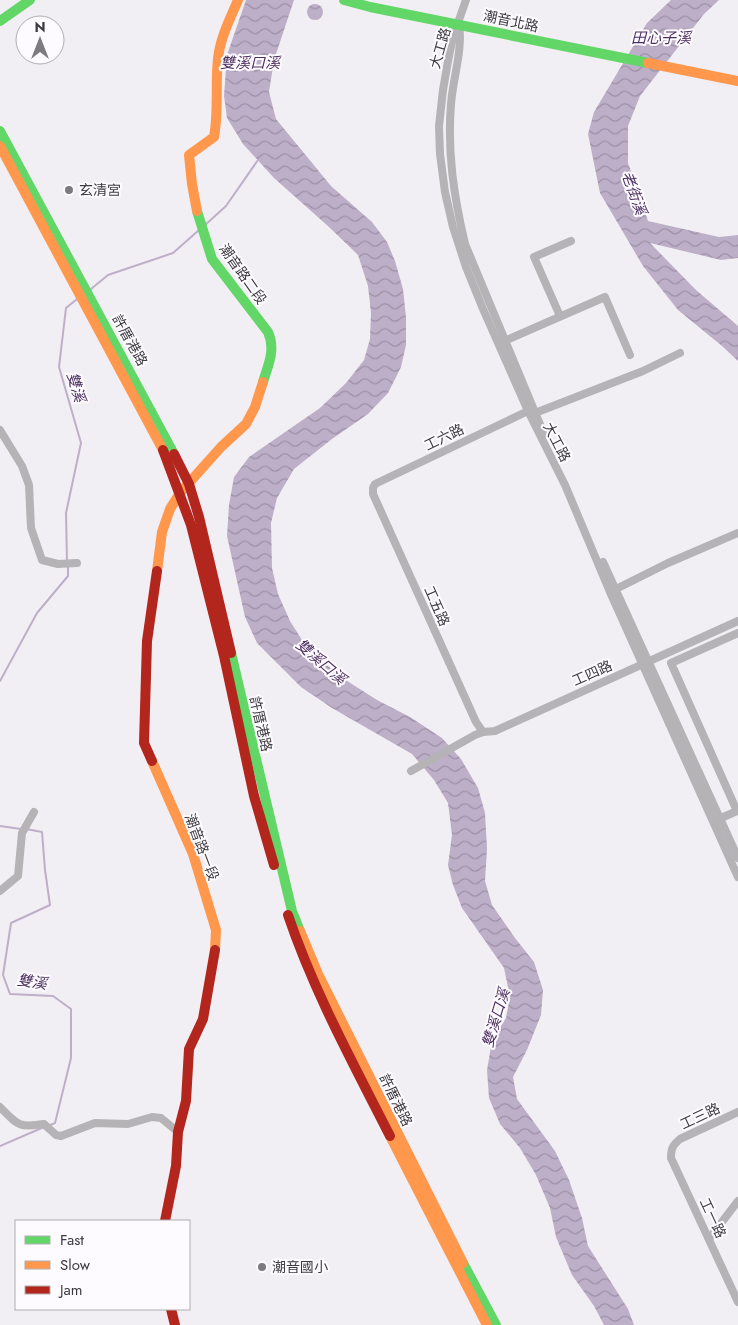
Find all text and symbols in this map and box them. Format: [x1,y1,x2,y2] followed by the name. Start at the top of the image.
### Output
[482,5,540,37] street label: 潮音北路
[15,15,65,65] north arrow
[34,17,46,37] text: N
[425,25,455,71] street label: 大工路
[631,27,693,49] water label: 田心子溪
[220,52,282,74] water label: 雙溪口溪
[616,168,653,220] water label: 老街溪
[79,180,121,200] place label: 玄清宮
[63,184,75,196] marker: 玄清宮
[215,240,271,308] street label: 潮音路二段
[108,311,152,369] street label: 許厝港路
[61,370,91,406] water label: 雙溪
[421,419,467,455] street label: 工六路
[539,419,575,465] street label: 大工路
[419,583,455,629] street label: 工五路
[291,634,352,691] water label: 雙溪口溪
[569,655,615,691] street label: 工四路
[245,694,277,754] street label: 許厝港路
[180,811,224,883] street label: 潮音路一段
[16,969,50,995] water label: 雙溪
[477,984,516,1050] water label: 雙溪口溪
[375,1070,417,1130] street label: 許厝港路
[677,1098,723,1134] street label: 工三路
[695,1195,731,1241] street label: 工一路
[15,1220,190,1310] legend
[60,1229,84,1251] text: Fast
[60,1254,91,1276] text: Slow
[272,1257,328,1277] place label: 潮音國小
[256,1261,268,1273] marker: 潮音國小
[58,1279,83,1301] text: Jam

